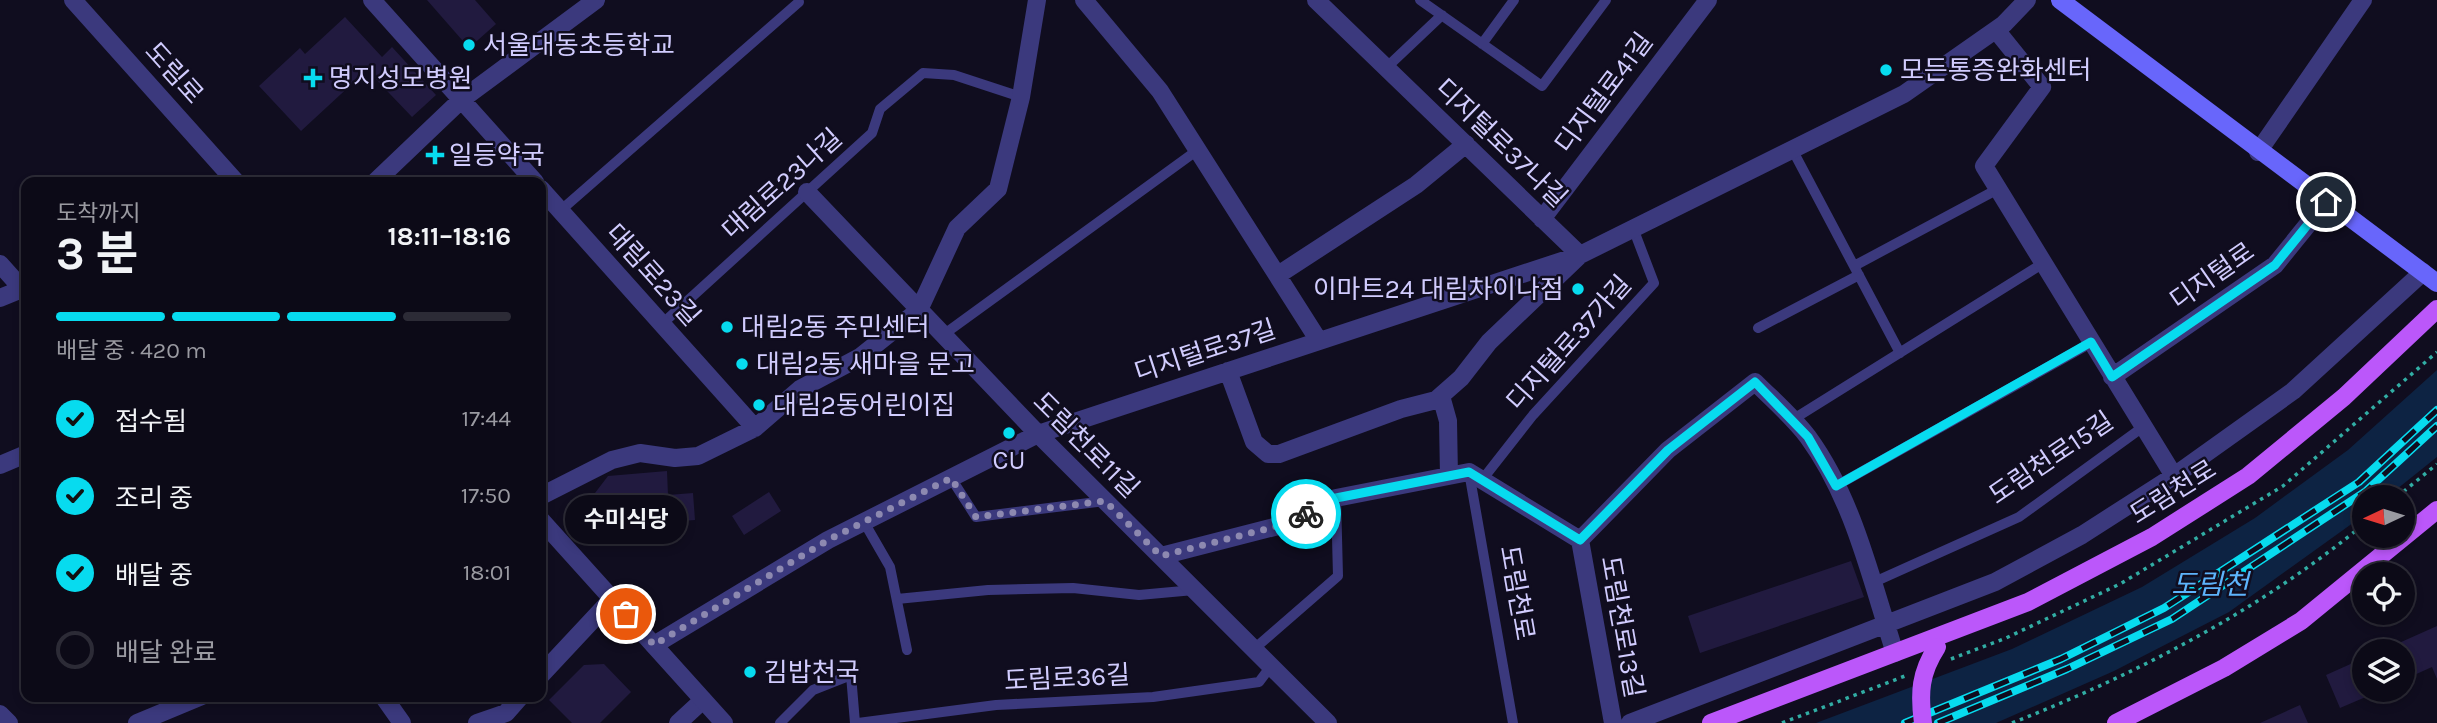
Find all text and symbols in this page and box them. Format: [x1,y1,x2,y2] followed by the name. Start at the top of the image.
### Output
[1549,27,1659,159] street label: 디지털로41길
[483,30,674,61] place label: 서울대동초등학교
[138,36,210,110] street label: 도림로
[461,37,477,53] marker: 서울대동초등학교
[1900,55,2091,86] place label: 모든통증완화센터
[1878,62,1894,78] marker: 모든통증완화센터
[329,63,473,94] place label: 명지성모병원
[303,68,323,88] marker: 명지성모병원
[1429,72,1573,214] street label: 디지털로37나길
[716,122,848,246] street label: 대림로23나길
[449,140,545,171] place label: 일등약국
[427,147,443,163] marker: 일등약국
[2296,172,2356,232] pin
[2307,183,2345,221] icon: home
[56,200,141,227] text: 도착까지
[599,218,707,332] street label: 대림로23길
[388,221,511,252] text: 18:11–18:16
[56,227,139,281] text: 3 분
[2164,236,2260,316] street label: 디지털로
[1500,269,1638,417] street label: 디지털로37가길
[1313,274,1564,305] place label: 이마트24 대림차이나점
[1570,281,1586,297] marker: 이마트24 대림차이나점
[741,312,930,343] place label: 대림2동 주민센터
[1130,314,1280,388] street label: 디지털로37길
[719,319,735,335] marker: 대림2동 주민센터
[56,337,207,364] text: 배달 중 · 420 m
[756,349,975,380] place label: 대림2동 새마을 문고
[734,356,750,372] marker: 대림2동 새마을 문고
[1027,386,1145,504] street label: 도림천로11길
[773,390,956,421] place label: 대림2동어린이집
[751,397,767,413] marker: 대림2동어린이집
[56,400,94,438] icon: check
[462,405,511,432] text: 17:44
[1983,405,2119,511] street label: 도림천로15길
[115,406,187,437] text: 접수됨
[1001,425,1017,441] marker: CU
[993,445,1025,476] place label: CU
[2124,454,2222,530] street label: 도림천로
[56,477,94,515] icon: check
[1271,479,1341,549] courier
[461,482,511,509] text: 17:50
[115,483,193,514] text: 조리 중
[2352,485,2415,548] north arrow
[2352,485,2415,702] map controls
[565,495,687,544] callout: 수미식당
[1287,495,1325,533] icon: bike
[584,506,668,533] text: 수미식당
[1493,543,1541,643] street label: 도림천로
[56,554,94,592] icon: check
[1594,554,1650,700] street label: 도림천로13길
[463,559,511,586] text: 18:01
[115,560,193,591] text: 배달 중
[2352,562,2415,625] button: locate
[2171,568,2252,601] water label: 도림천
[596,584,656,644] pin
[607,595,645,633] icon: bag
[115,637,217,668] text: 배달 완료
[2352,639,2415,702] button: layers
[764,657,860,688] place label: 김밥천국
[1003,659,1131,697] street label: 도림로36길
[742,664,758,680] marker: 김밥천국

